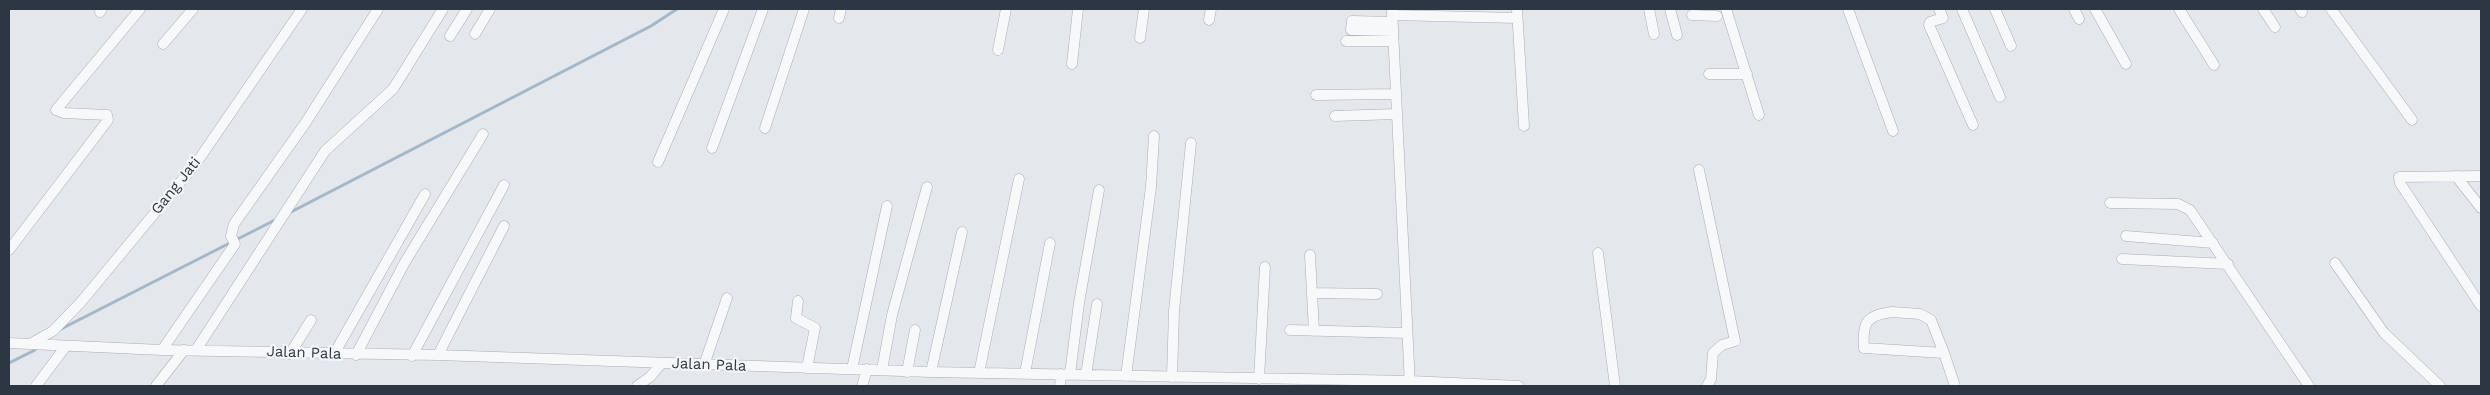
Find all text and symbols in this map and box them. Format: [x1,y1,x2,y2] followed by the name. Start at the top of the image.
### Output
[147,154,205,218] street label: Gang Jati
[266,343,342,363] street label: Jalan Pala
[671,355,747,375] street label: Jalan Pala

